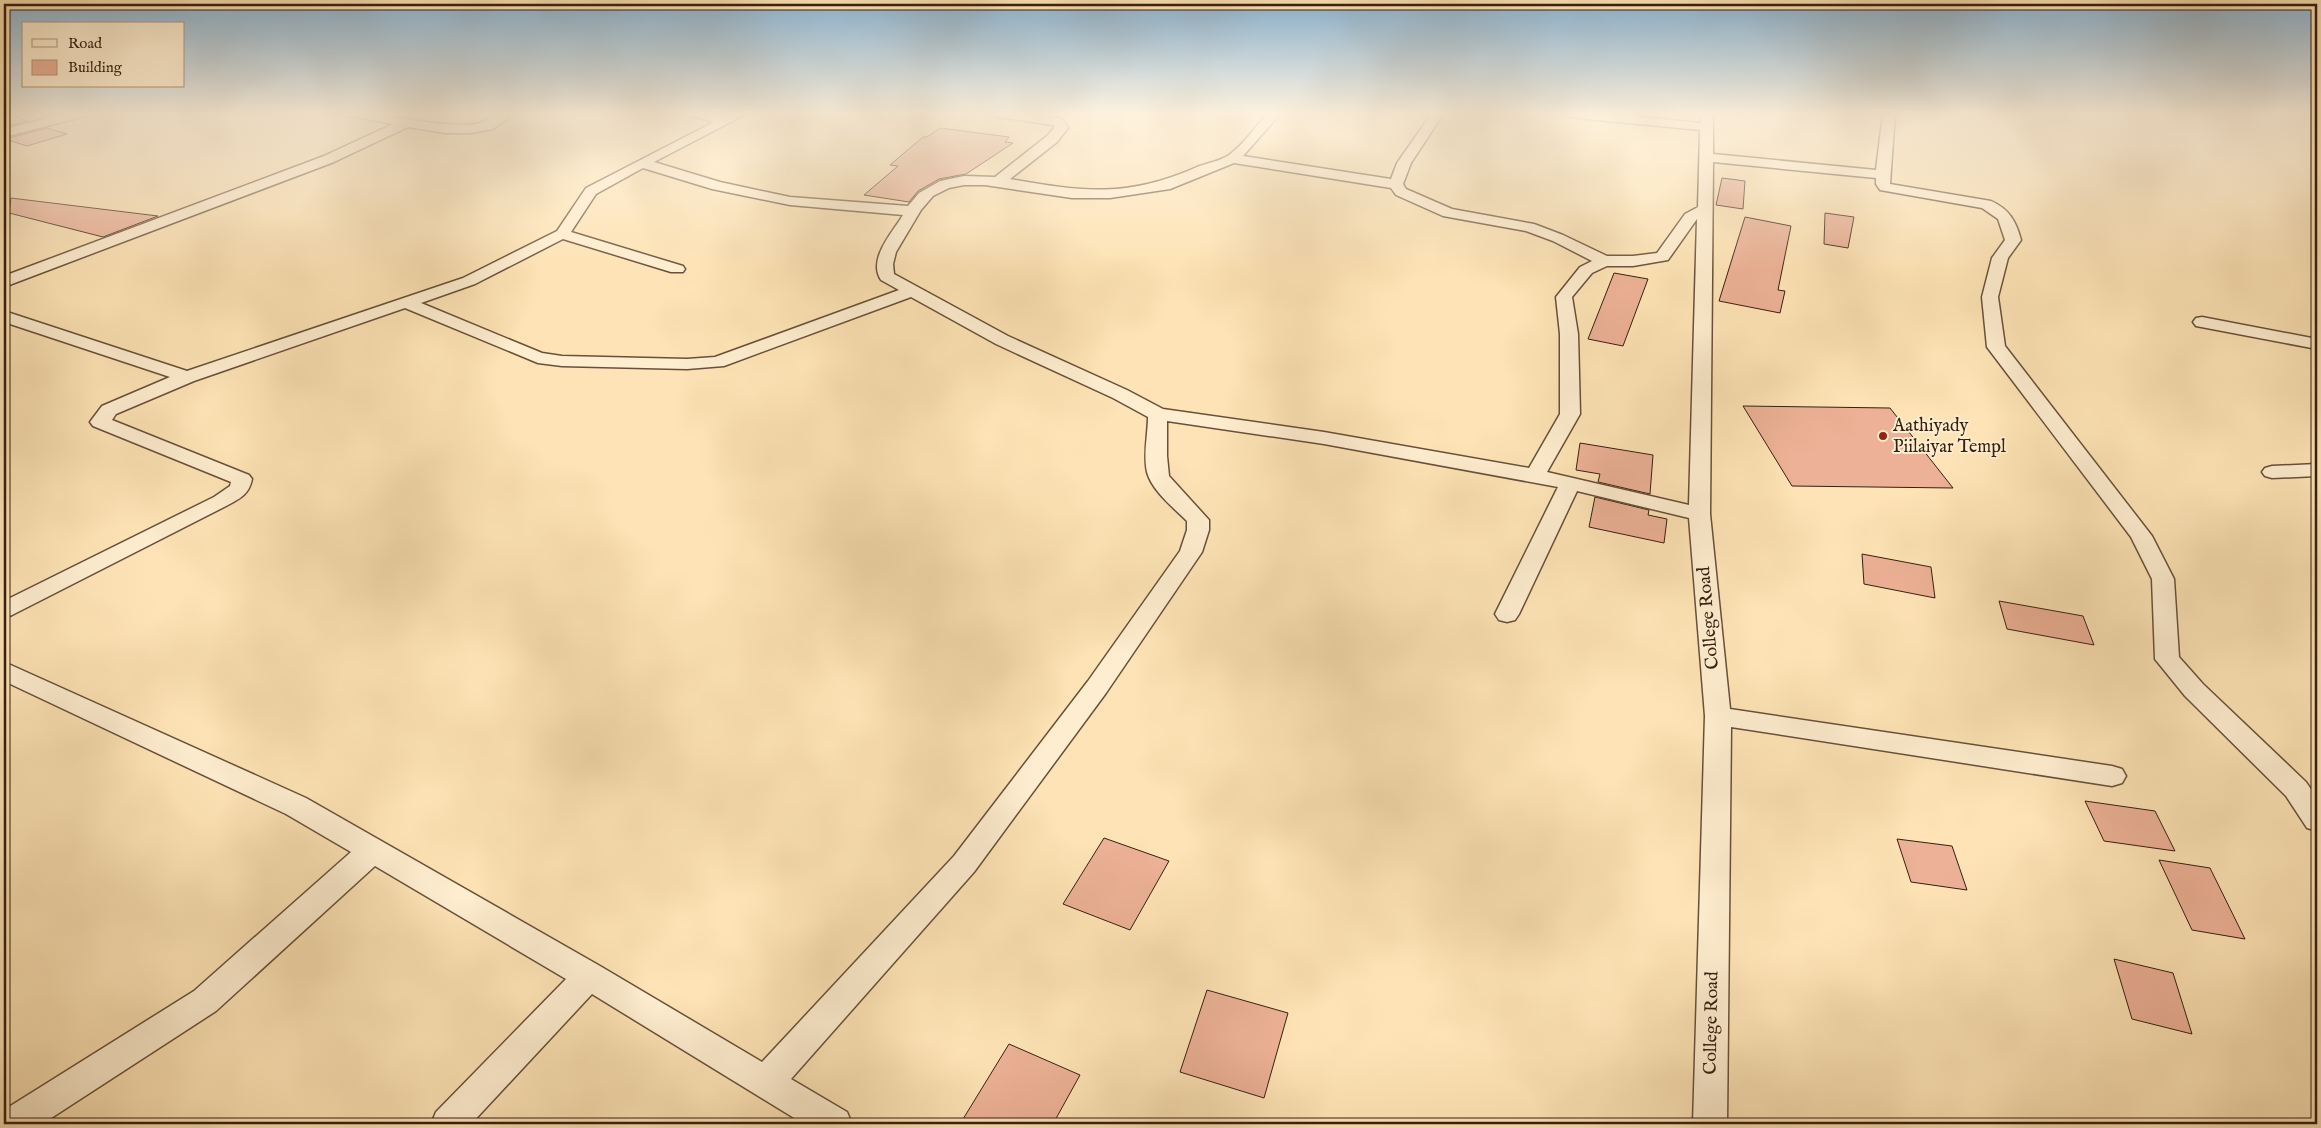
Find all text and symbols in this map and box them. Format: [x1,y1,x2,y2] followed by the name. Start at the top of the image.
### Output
[22,22,185,88] legend
[68,34,103,53] text: Road
[68,58,123,77] text: Building
[1892,415,2006,459] place label: Aathiyady Piilaiyar Templ
[1877,430,1889,442] marker: Aathiyady Piilaiyar Templ
[1693,565,1725,670] street label: College Road
[1700,971,1724,1075] street label: College Road

